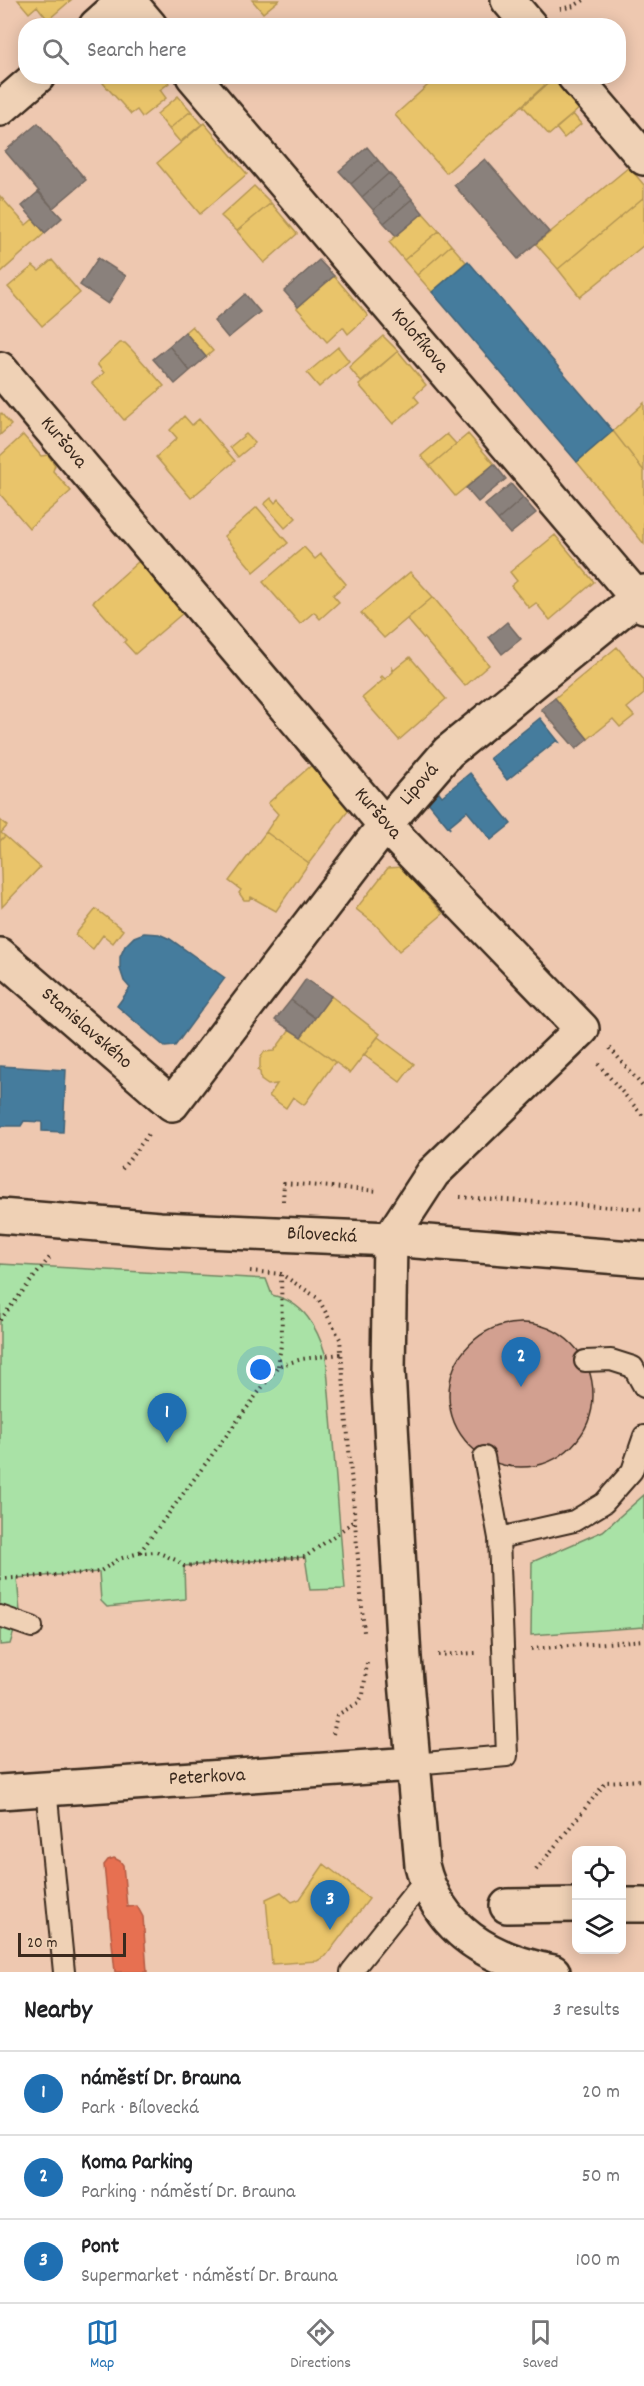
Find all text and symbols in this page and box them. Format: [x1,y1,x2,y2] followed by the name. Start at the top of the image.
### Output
[18,18,626,84] search box
[39,35,72,68] icon: search
[87,36,186,67] text: Search here
[383,302,455,380] street label: Kolofíkova
[33,411,94,476] street label: Kuršova
[394,758,446,812] street label: Lipová
[347,782,408,846] street label: Kuršova
[34,981,138,1077] street label: Stanislavského
[286,1220,358,1252] street label: Bílovecká
[502,1338,540,1387] pin: 2
[246,1355,275,1384] your location
[148,1394,186,1443] pin: 1
[168,1762,246,1794] street label: Peterkova
[572,1846,626,1954] map controls
[572,1846,626,1900] button: locate
[310,1880,350,1930] pin: 3
[572,1900,626,1954] button: layers
[18,1930,126,1958] scale bar
[27,1932,57,1955] text: 20 m
[24,1993,92,2030] text: Nearby
[553,1997,620,2025] text: 3 results
[81,2064,240,2095] text: náměstí Dr. Brauna
[41,2079,46,2107] text: 1
[582,2079,620,2107] text: 20 m
[81,2095,199,2123] text: Park · Bílovecká
[81,2148,193,2179] text: Koma Parking
[39,2163,48,2191] text: 2
[582,2163,620,2191] text: 50 m
[81,2179,295,2207] text: Parking · náměstí Dr. Brauna
[81,2232,119,2263] text: Pont
[39,2247,48,2275] text: 3
[576,2247,620,2275] text: 100 m
[81,2263,337,2291] text: Supermarket · náměstí Dr. Brauna
[86,2316,119,2375] tab: Map
[290,2316,351,2375] tab: Directions
[522,2316,558,2375] tab: Saved

